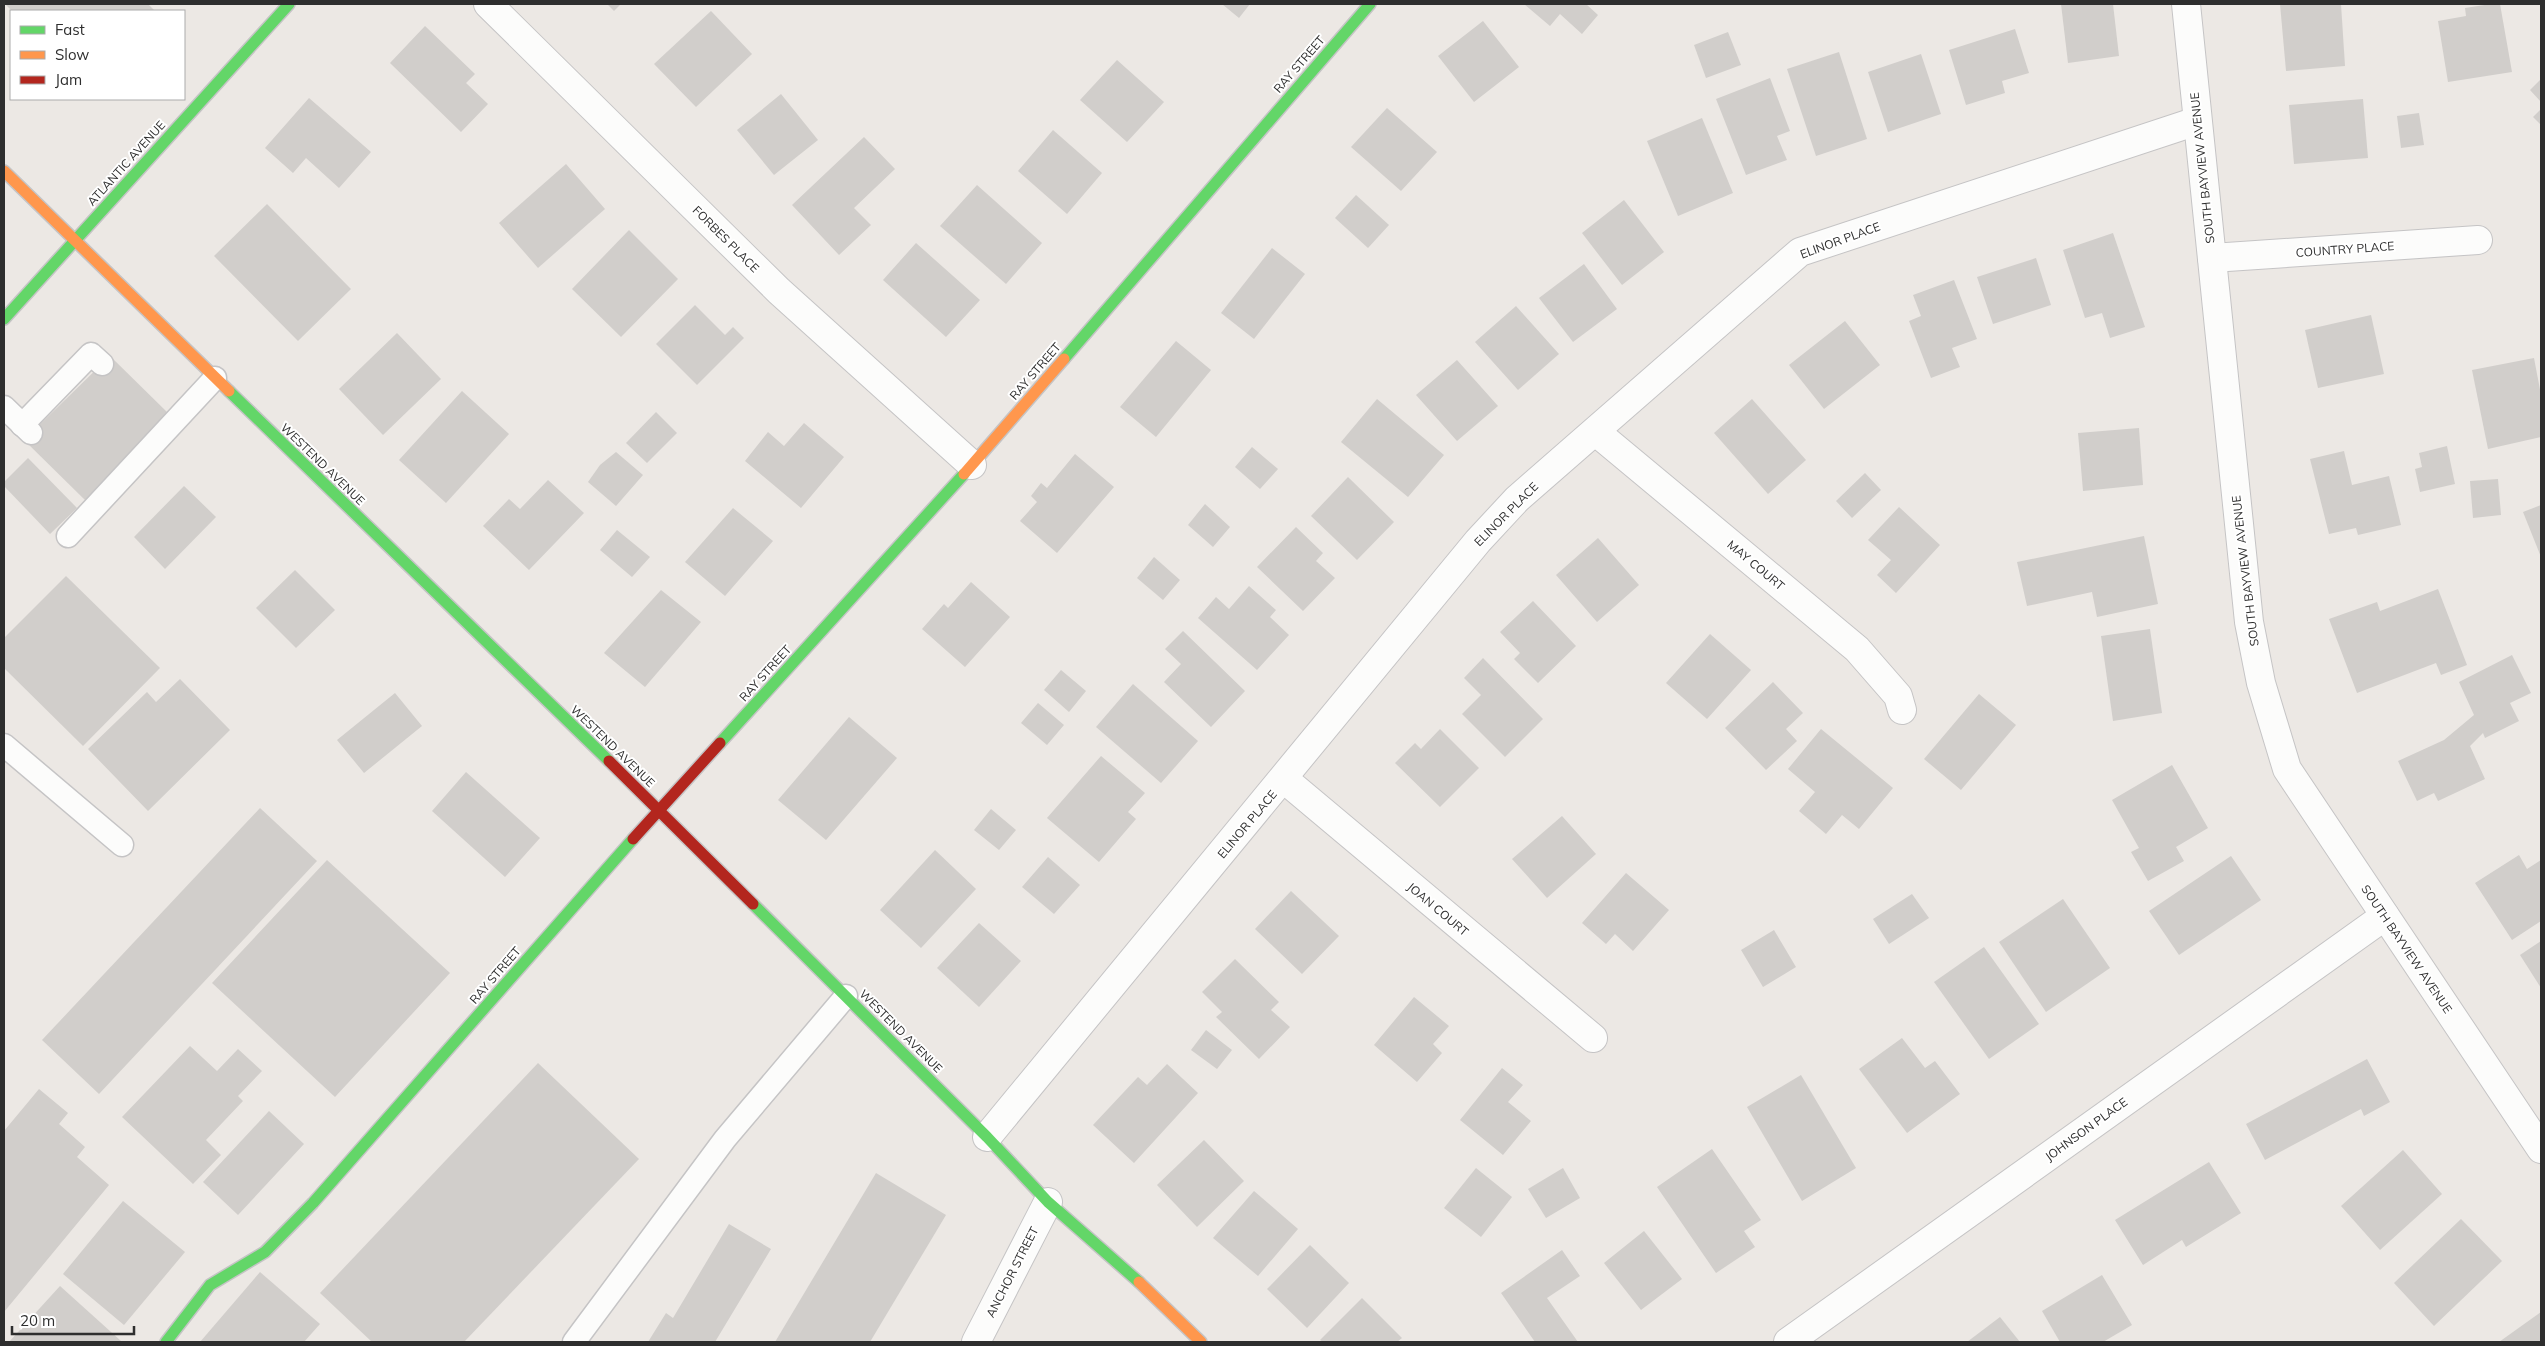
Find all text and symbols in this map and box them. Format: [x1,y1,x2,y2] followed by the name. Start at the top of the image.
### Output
[10,10,185,100] legend
[55,20,85,39] text: Fast
[1270,32,1328,96] street label: RAY STREET
[55,45,89,64] text: Slow
[55,70,82,89] text: Jam
[2187,92,2217,244] street label: SOUTH BAYVIEW AVENUE
[84,117,168,209] street label: ATLANTIC AVENUE
[690,203,762,275] street label: FORBES PLACE
[1798,219,1882,261] street label: ELINOR PLACE
[2295,238,2395,260] street label: COUNTRY PLACE
[1006,339,1064,403] street label: RAY STREET
[278,420,368,508] street label: WESTEND AVENUE
[1471,479,1541,549] street label: ELINOR PLACE
[2228,495,2262,647] street label: SOUTH BAYVIEW AVENUE
[1724,537,1788,594] street label: MAY COURT
[736,641,795,704] street label: RAY STREET
[568,702,658,790] street label: WESTEND AVENUE
[1214,787,1280,861] street label: ELINOR PLACE
[1404,879,1472,939] street label: JOAN COURT
[2358,882,2456,1016] street label: SOUTH BAYVIEW AVENUE
[466,943,524,1007] street label: RAY STREET
[856,986,946,1076] street label: WESTEND AVENUE
[2042,1094,2130,1164] street label: JOHNSON PLACE
[983,1223,1042,1320] street label: ANCHOR STREET
[12,1304,135,1336] scale bar
[20,1311,55,1330] text: 20 m

